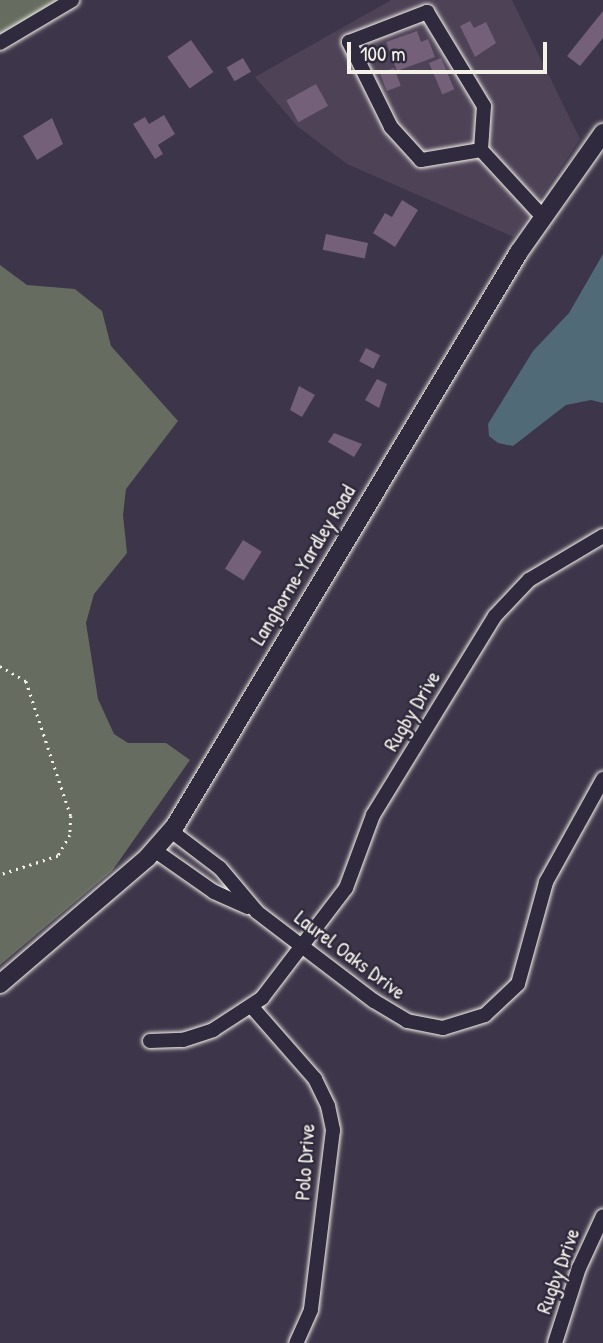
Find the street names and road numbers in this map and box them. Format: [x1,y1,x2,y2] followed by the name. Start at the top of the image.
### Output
[245,480,361,650] street label: Langhorne-Yardley Road
[378,666,446,756] street label: Rugby Drive
[290,905,410,1005] street label: Laurel Oaks Drive
[290,1123,320,1201] street label: Polo Drive
[531,1225,585,1317] street label: Rugby Drive

